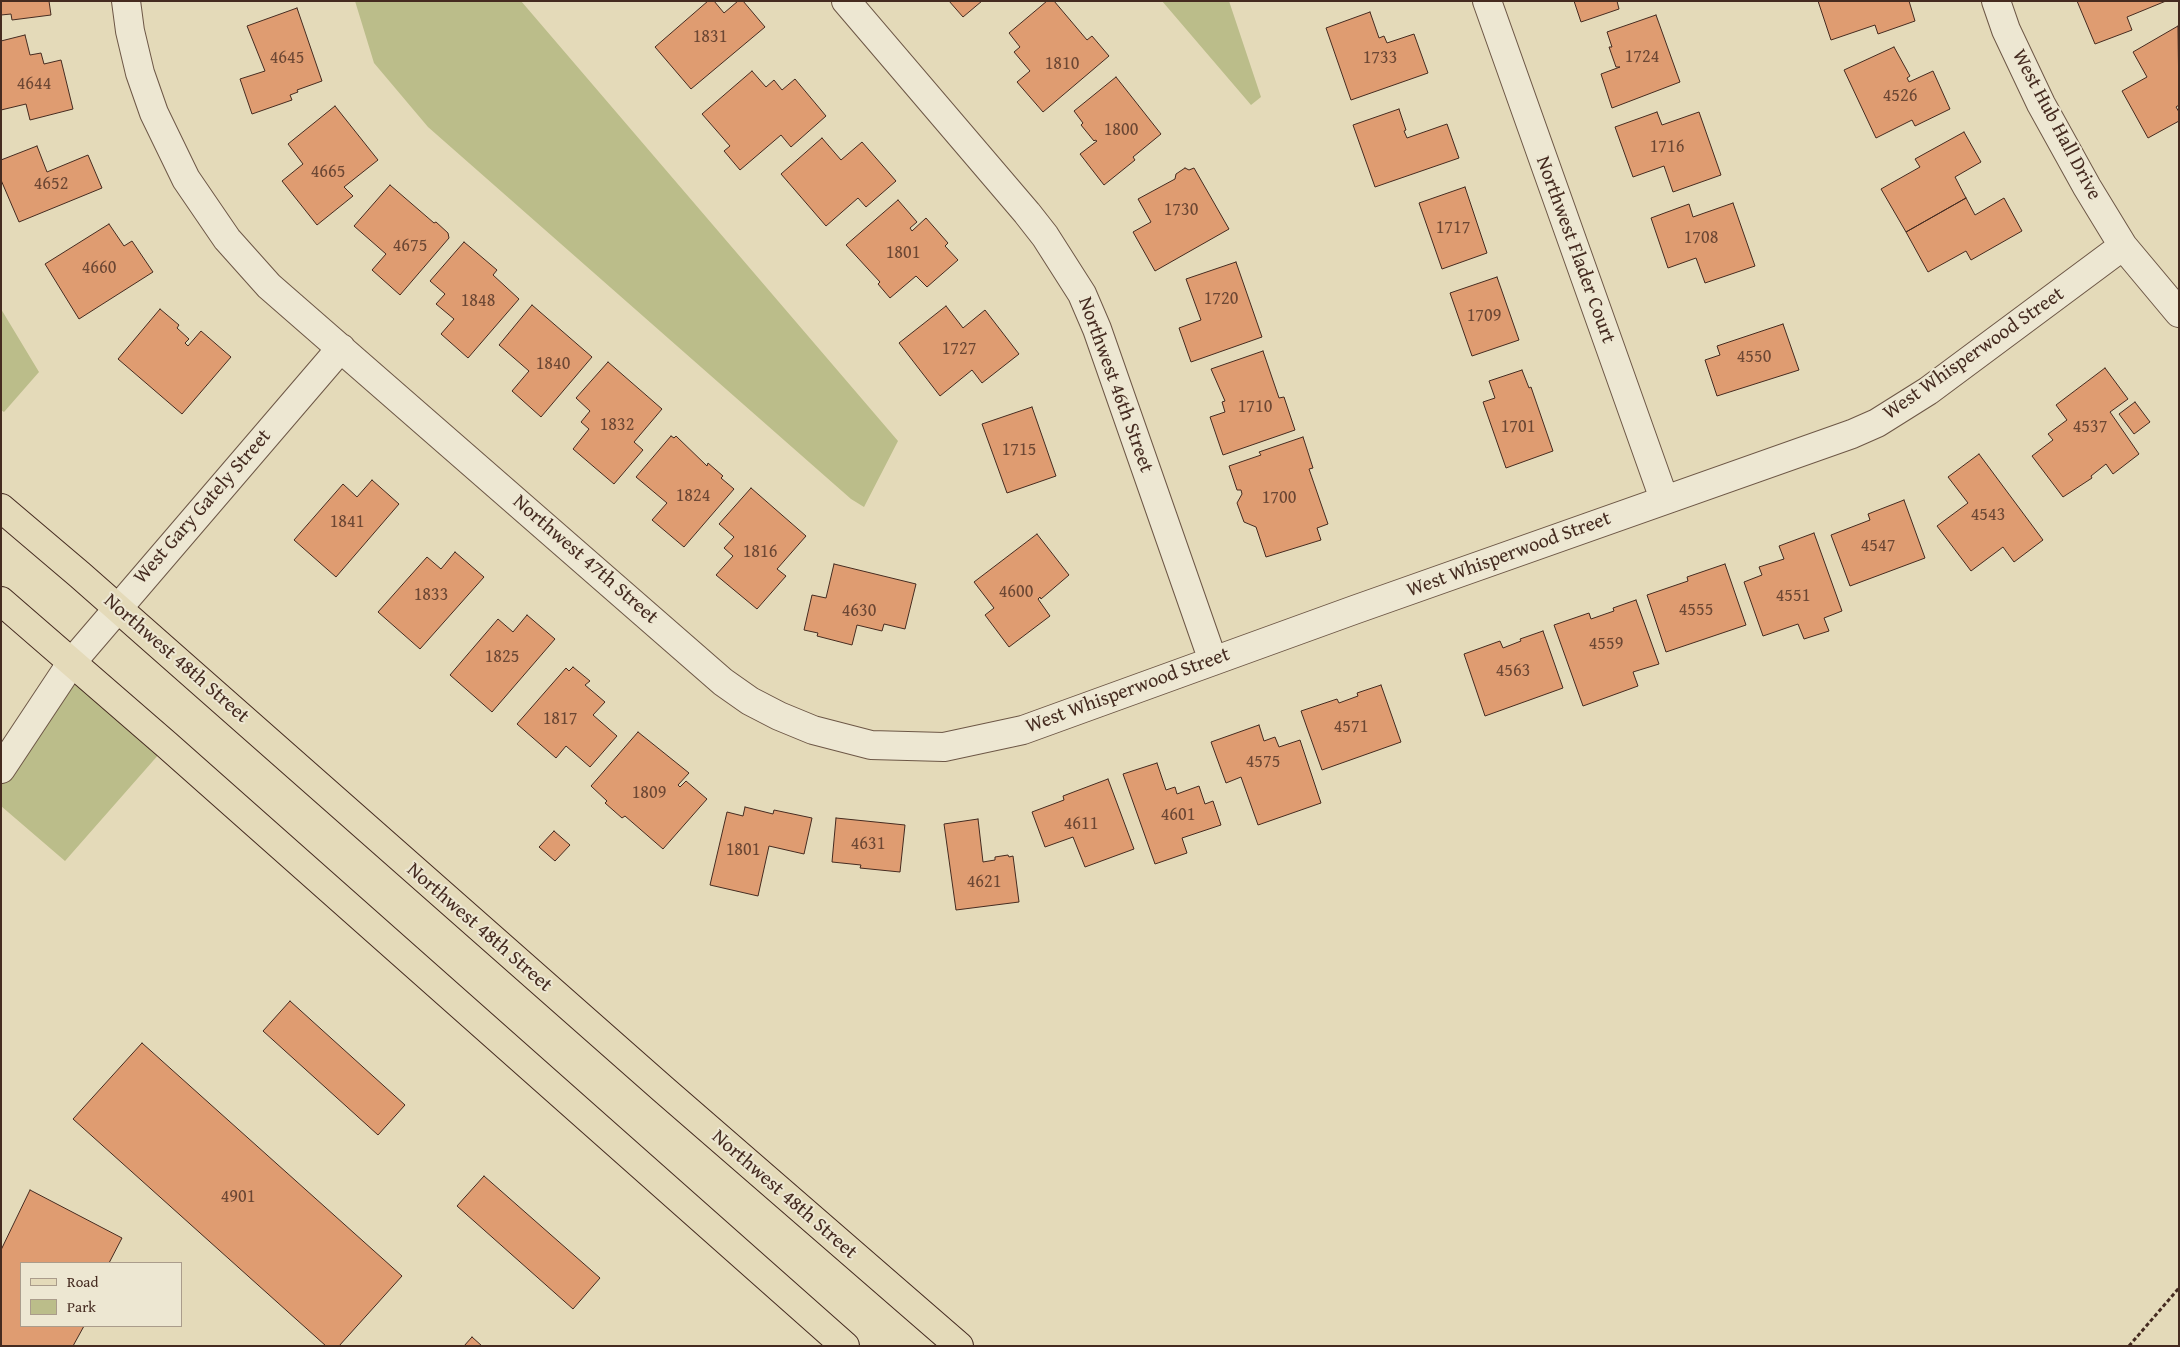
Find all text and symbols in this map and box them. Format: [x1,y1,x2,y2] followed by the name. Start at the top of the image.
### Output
[693,26,727,48] house number: 1831
[1625,46,1659,68] house number: 1724
[2006,46,2106,204] street label: West Hub Hall Drive
[270,47,304,69] house number: 4645
[1363,47,1397,69] house number: 1733
[1045,53,1079,75] house number: 1810
[17,73,51,95] house number: 4644
[1883,85,1917,107] house number: 4526
[1104,119,1138,141] house number: 1800
[1650,136,1684,158] house number: 1716
[1530,153,1620,347] street label: Northwest Flader Court
[311,161,345,183] house number: 4665
[34,173,68,195] house number: 4652
[1164,199,1198,221] house number: 1730
[1436,217,1470,239] house number: 1717
[1684,227,1718,249] house number: 1708
[393,235,427,257] house number: 4675
[886,242,920,264] house number: 1801
[82,257,116,279] house number: 4660
[1879,282,2069,426] street label: West Whisperwood Street
[1204,288,1238,310] house number: 1720
[461,290,495,312] house number: 1848
[1072,294,1158,476] street label: Northwest 46th Street
[1467,305,1501,327] house number: 1709
[942,338,976,360] house number: 1727
[1737,346,1771,368] house number: 4550
[536,353,570,375] house number: 1840
[1238,396,1272,418] house number: 1710
[600,414,634,436] house number: 1832
[1501,416,1535,438] house number: 1701
[2073,416,2107,438] house number: 4537
[129,425,277,589] street label: West Gary Gately Street
[1002,439,1036,461] house number: 1715
[676,485,710,507] house number: 1824
[1262,487,1296,509] house number: 1700
[507,490,663,630] street label: Northwest 47th Street
[1971,504,2005,526] house number: 4543
[1404,507,1614,603] street label: West Whisperwood Street
[330,511,364,533] house number: 1841
[1861,535,1895,557] house number: 4547
[743,541,777,563] house number: 1816
[999,581,1033,603] house number: 4600
[414,584,448,606] house number: 1833
[1776,585,1810,607] house number: 4551
[98,589,254,729] street label: Northwest 48th Street
[1679,599,1713,621] house number: 4555
[842,600,876,622] house number: 4630
[1589,633,1623,655] house number: 4559
[1023,643,1233,739] street label: West Whisperwood Street
[485,646,519,668] house number: 1825
[1496,660,1530,682] house number: 4563
[543,708,577,730] house number: 1817
[1334,716,1368,738] house number: 4571
[1246,751,1280,773] house number: 4575
[632,782,666,804] house number: 1809
[1161,804,1195,826] house number: 4601
[1064,813,1098,835] house number: 4611
[851,833,885,855] house number: 4631
[726,839,760,861] house number: 1801
[401,858,557,998] street label: Northwest 48th Street
[967,871,1001,893] house number: 4621
[706,1125,862,1265] street label: Northwest 48th Street
[221,1186,255,1208] house number: 4901
[20,1262,182,1327] legend
[67,1271,98,1292] text: Road
[67,1296,96,1317] text: Park

